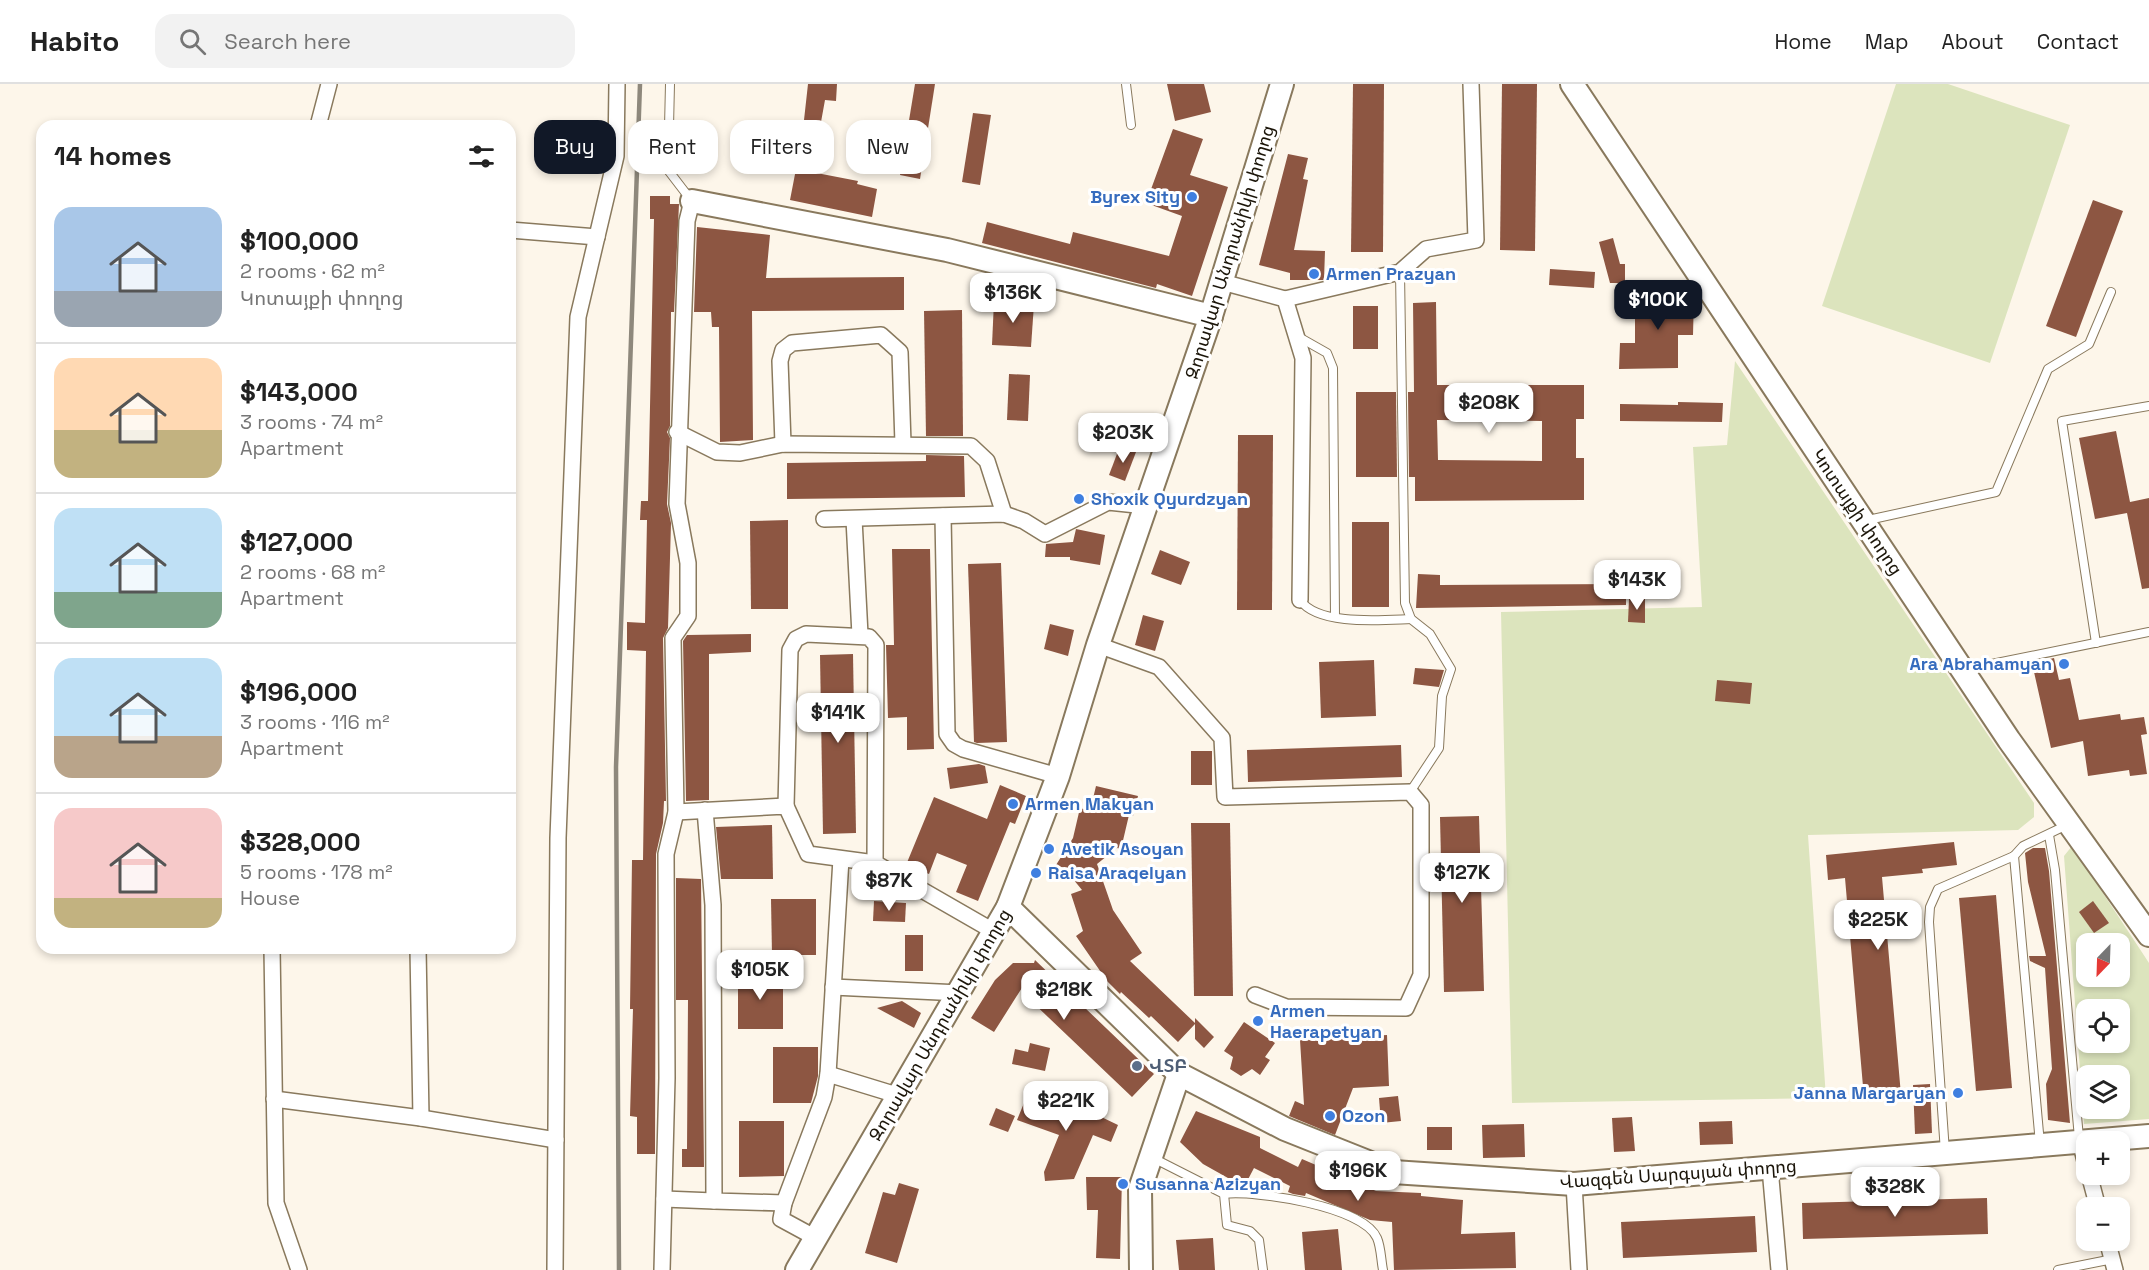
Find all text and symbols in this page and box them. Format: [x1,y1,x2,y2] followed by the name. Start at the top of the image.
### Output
[155,14,575,68] search box
[30,23,119,59] text: Habito
[176,25,209,58] icon: search
[224,27,351,55] text: Search here
[1774,28,1832,55] text: Home
[1865,28,1909,55] text: Map
[1942,28,2004,55] text: About
[2037,28,2119,55] text: Contact
[534,120,616,174] chip: Buy
[628,120,718,174] chip: Rent
[730,120,834,174] chip: Filters
[846,120,931,174] chip: New
[1180,122,1279,382] street label: Զորավար Անդրանիկի փողոց
[54,139,172,173] text: 14 homes
[465,140,498,173] icon: filters
[1090,185,1180,208] place label: Byrex Sity
[1185,190,1199,204] marker: Byrex Sity
[240,224,359,258] text: $100,000
[102,231,174,303] icon: home
[240,258,385,284] text: 2 rooms · 62 m²
[1326,262,1456,285] place label: Armen Prazyan
[1307,267,1321,281] marker: Armen Prazyan
[971,273,1055,324] pin: $136K
[984,279,1042,305] text: $136K
[1616,280,1700,331] pin: $100K
[240,285,403,311] text: Կոտայքի փողոց
[1628,286,1688,312] text: $100K
[240,375,358,409] text: $143,000
[102,382,174,454] icon: home
[1447,383,1531,434] pin: $208K
[1458,389,1520,415] text: $208K
[240,409,383,435] text: 3 rooms · 74 m²
[1081,413,1165,464] pin: $203K
[1092,419,1154,445] text: $203K
[240,435,344,461] text: Apartment
[1807,444,1908,579] street label: Կոտայքի փողոց
[1091,487,1248,510] place label: Shoxik Qyurdzyan
[1072,492,1086,506] marker: Shoxik Qyurdzyan
[240,525,353,559] text: $127,000
[102,532,174,604] icon: home
[240,559,385,585] text: 2 rooms · 68 m²
[1595,560,1679,611] pin: $143K
[1608,566,1666,592] text: $143K
[240,585,344,611] text: Apartment
[1909,652,2052,675] place label: Ara Abrahamyan
[2057,657,2071,671] marker: Ara Abrahamyan
[240,675,357,709] text: $196,000
[102,682,174,754] icon: home
[796,693,880,744] pin: $141K
[811,699,865,725] text: $141K
[240,709,390,735] text: 3 rooms · 116 m²
[240,735,344,761] text: Apartment
[1025,792,1154,815] place label: Armen Makyan
[1006,797,1020,811] marker: Armen Makyan
[240,825,360,859] text: $328,000
[102,832,174,904] icon: home
[1061,837,1184,860] place label: Avetik Asoyan
[1042,842,1056,856] marker: Avetik Asoyan
[1420,853,1504,904] pin: $127K
[240,859,392,885] text: 5 rooms · 178 m²
[1434,859,1490,885] text: $127K
[853,861,925,912] pin: $87K
[1048,861,1186,884] place label: Raisa Araqelyan
[1029,866,1043,880] marker: Raisa Araqelyan
[865,867,913,893] text: $87K
[240,885,300,911] text: House
[1836,900,1920,951] pin: $225K
[864,905,1016,1145] street label: Զորավար Անդրանիկի փողոց
[1848,906,1908,932] text: $225K
[2076,933,2130,987] north arrow
[2076,933,2130,1251] map controls
[718,950,802,1001] pin: $105K
[731,956,789,982] text: $105K
[1022,970,1106,1021] pin: $218K
[1035,976,1093,1002] text: $218K
[1270,999,1382,1043] place label: Armen Haerapetyan
[2076,999,2130,1053] button: locate
[1251,1014,1265,1028] marker: Armen Haerapetyan
[1149,1054,1187,1077] place label: ՎՏԲ
[1130,1059,1144,1073] marker: ՎՏԲ
[2076,1065,2130,1119] button: layers
[1024,1081,1108,1132] pin: $221K
[1793,1081,1946,1104] place label: Janna Margaryan
[1951,1086,1965,1100] marker: Janna Margaryan
[1037,1087,1095,1113] text: $221K
[1342,1104,1385,1127] place label: Ozon
[1323,1109,1337,1123] marker: Ozon
[2076,1131,2130,1185] button: +
[1316,1151,1400,1202] pin: $196K
[1559,1154,1797,1193] street label: Վազգեն Սարգսյան փողոց
[1329,1157,1387,1183] text: $196K
[1853,1167,1937,1218] pin: $328K
[1135,1172,1281,1195] place label: Susanna Azizyan
[1865,1173,1925,1199] text: $328K
[1116,1177,1130,1191] marker: Susanna Azizyan
[2076,1197,2130,1251] button: −

